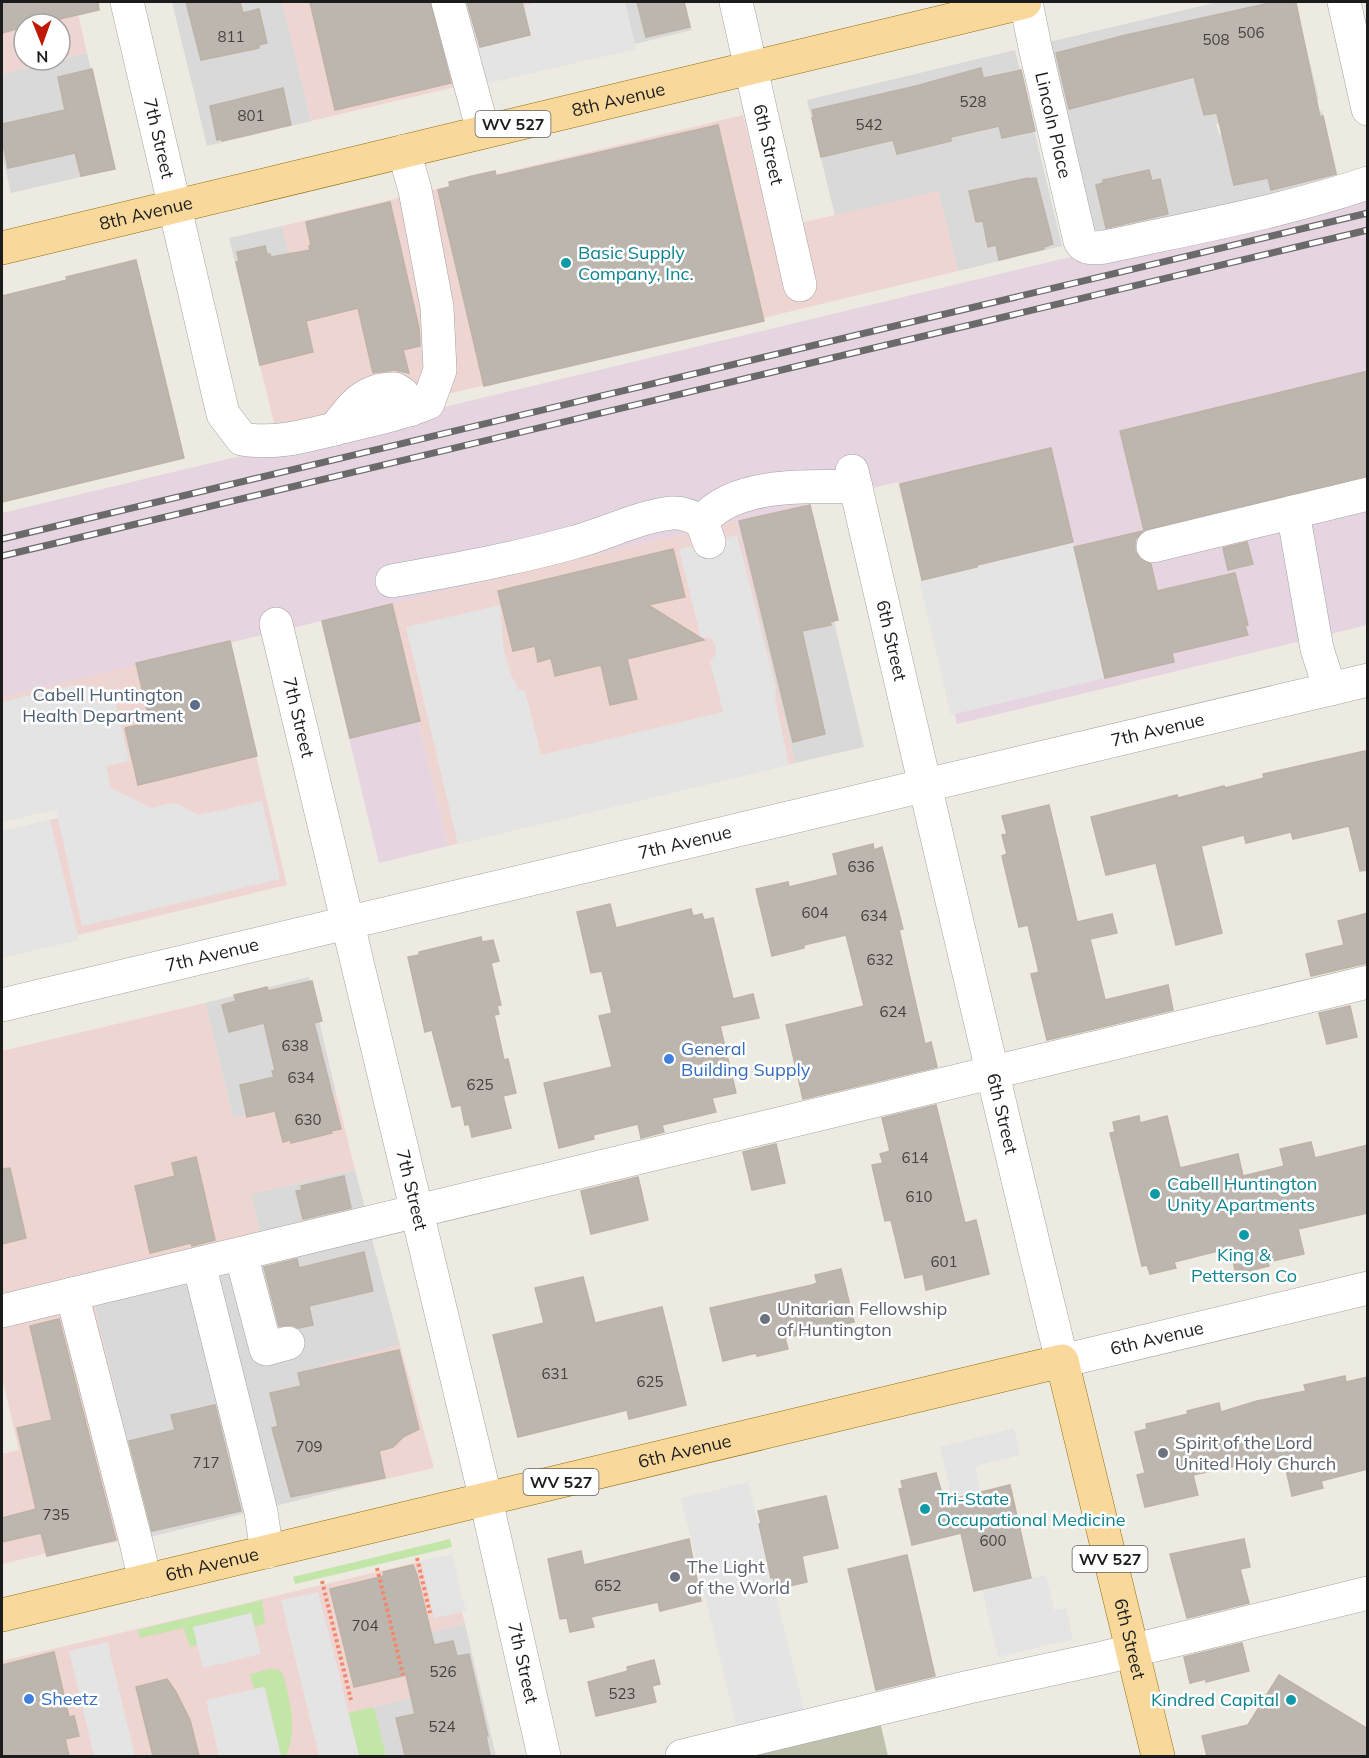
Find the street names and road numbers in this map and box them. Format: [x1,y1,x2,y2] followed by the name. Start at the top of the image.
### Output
[1030,69,1077,180] street label: Lincoln Place
[569,77,667,122] street label: 8th Avenue
[139,96,180,181] street label: 7th Street
[748,102,789,187] street label: 6th Street
[476,111,550,137] road number: WV 527
[97,191,195,235] street label: 8th Avenue
[871,598,912,683] street label: 6th Street
[278,675,320,760] street label: 7th Street
[1109,707,1207,752] street label: 7th Avenue
[636,820,734,864] street label: 7th Avenue
[163,932,261,977] street label: 7th Avenue
[982,1071,1023,1156] street label: 6th Street
[391,1147,433,1233] street label: 7th Street
[1108,1316,1206,1360] street label: 6th Avenue
[636,1429,733,1473] street label: 6th Avenue
[524,1469,598,1495] road number: WV 527
[163,1542,261,1586] street label: 6th Avenue
[1072,1546,1148,1572] road number: WV 527
[1109,1596,1151,1681] street label: 6th Street
[503,1620,544,1706] street label: 7th Street

